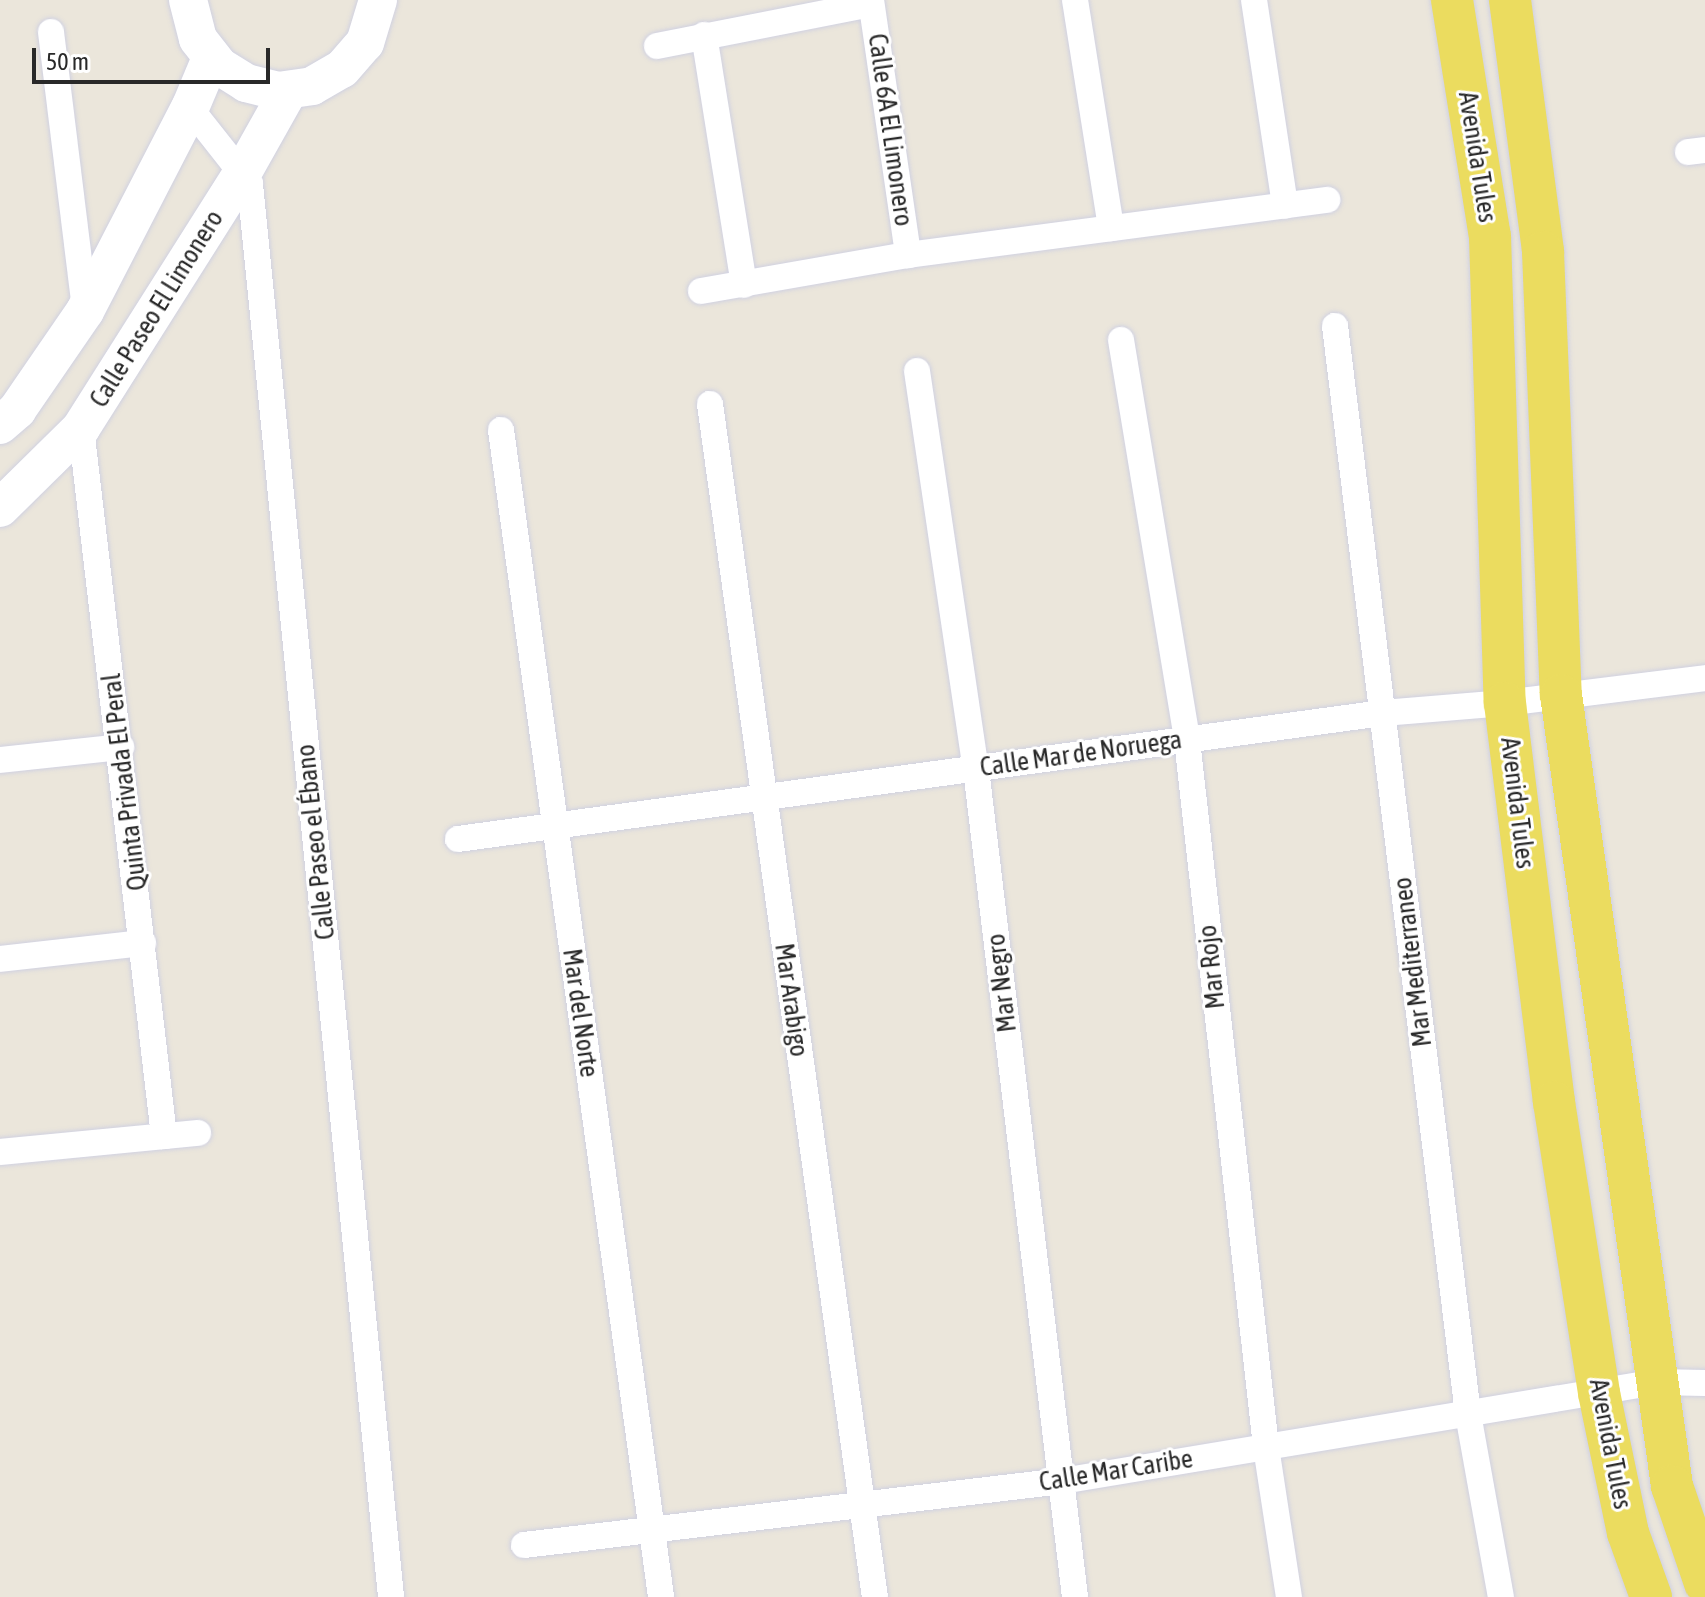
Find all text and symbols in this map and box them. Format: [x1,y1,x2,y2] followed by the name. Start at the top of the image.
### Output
[36,32,274,82] scale bar
[861,32,919,228] street label: Calle 6A El Limonero
[46,48,89,75] text: 50 m
[1451,89,1503,225] street label: Avenida Tules
[84,205,230,413] street label: Calle Paseo El Limonero
[96,672,154,892] street label: Quinta Privada El Peral
[978,724,1184,784] street label: Calle Mar de Noruega
[1493,736,1541,870] street label: Avenida Tules
[290,743,342,941] street label: Calle Paseo el Ébano
[1387,875,1439,1049] street label: Mar Mediterraneo
[1192,924,1232,1010] street label: Mar Rojo
[980,932,1024,1034] street label: Mar Negro
[768,941,814,1059] street label: Mar Arabigo
[556,947,604,1079] street label: Mar del Norte
[1582,1376,1638,1512] street label: Avenida Tules
[1037,1443,1195,1499] street label: Calle Mar Caribe

